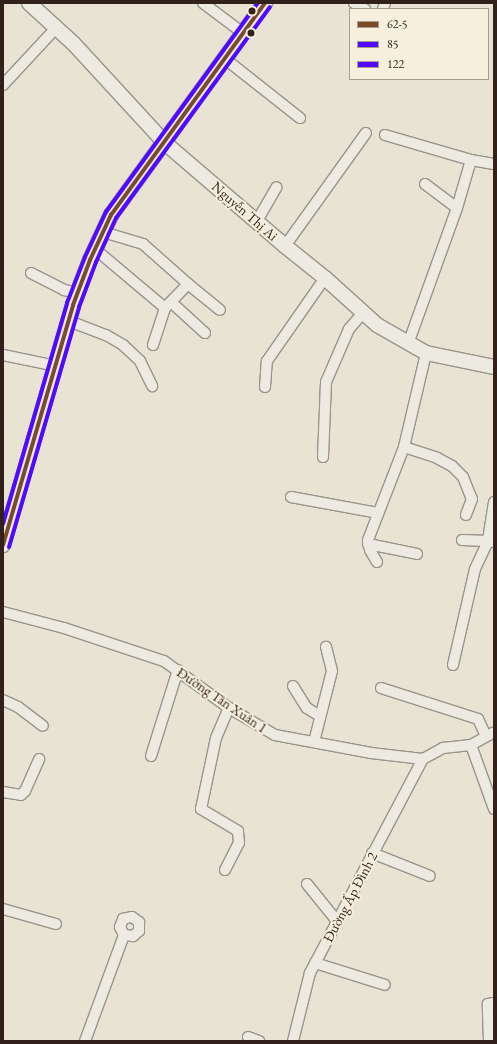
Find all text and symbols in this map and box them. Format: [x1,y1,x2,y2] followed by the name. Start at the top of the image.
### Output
[247,6,257,16] unlabelled marker
[349,8,489,80] legend
[387,16,408,32] text: 62-5
[246,28,256,38] unlabelled marker
[387,36,399,52] text: 85
[387,56,404,72] text: 122
[209,178,281,244] street label: Nguyễn Thị Ai
[174,664,270,736] street label: Đường Tân Xuân 1
[319,849,381,945] street label: Đường Ấp Đình 2

